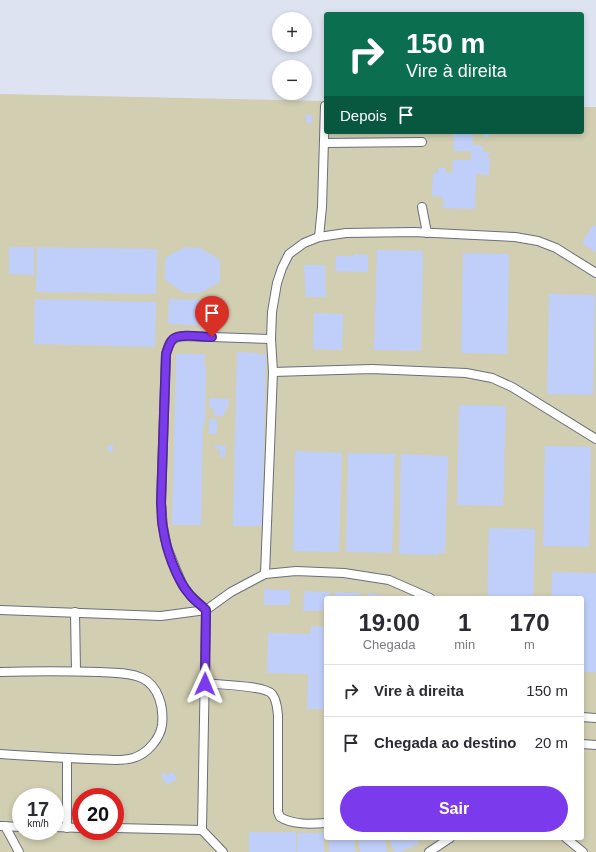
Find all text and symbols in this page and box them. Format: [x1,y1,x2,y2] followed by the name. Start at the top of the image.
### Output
[272,12,312,100] map controls
[272,12,312,52] button: +
[340,28,392,80] icon: right
[406,28,485,59] text: 150 m
[272,60,312,100] button: −
[406,61,507,81] text: Vire à direita
[395,104,417,126] icon: arrive
[340,107,387,124] text: Depois
[195,296,229,337] pin
[201,302,223,324] icon: arrive
[358,609,420,636] text: 19:00
[458,609,471,636] text: 1
[510,609,550,636] text: 170
[363,637,415,652] text: Chegada
[454,637,475,652] text: min
[524,637,535,652] text: m
[184,663,226,705] position arrow
[340,680,362,702] icon: right
[374,682,464,699] text: Vire à direita
[526,682,568,699] text: 150 m
[340,732,362,754] icon: arrive
[374,734,517,751] text: Chegada ao destino
[535,734,568,751] text: 20 m
[340,786,568,832] button: Sair
[72,788,124,840] speed limit sign: 20
[27,798,49,820] text: 17
[27,818,49,829] text: km/h

